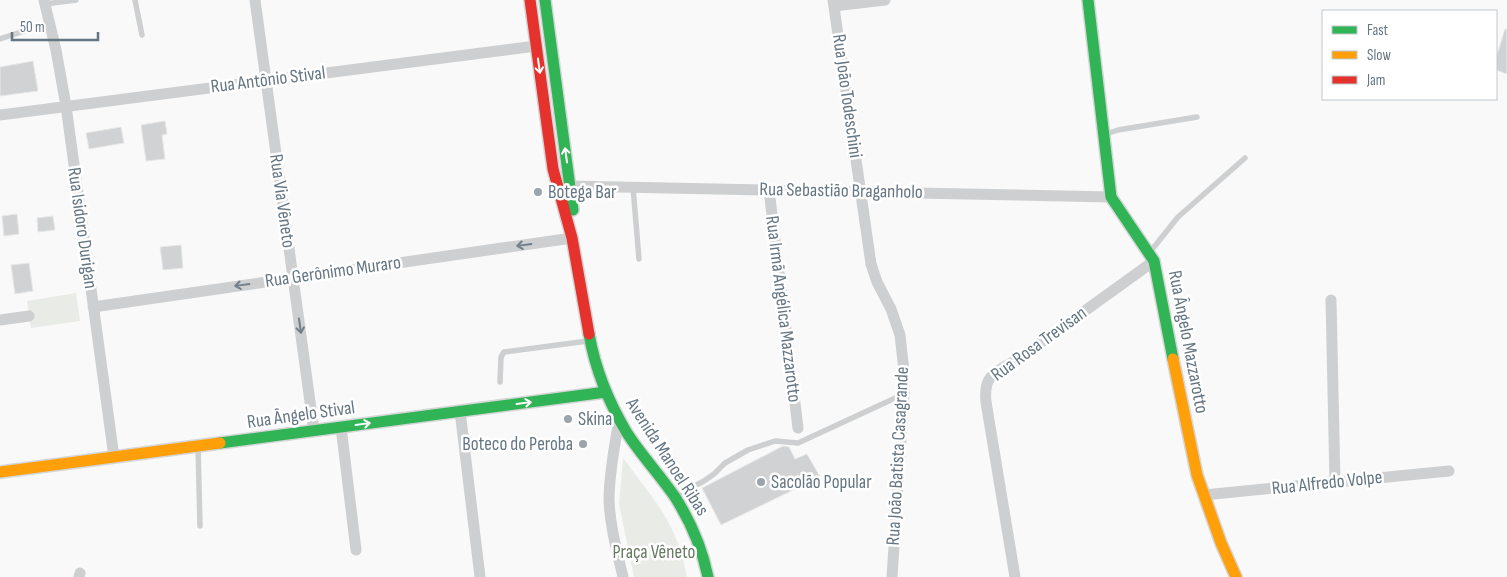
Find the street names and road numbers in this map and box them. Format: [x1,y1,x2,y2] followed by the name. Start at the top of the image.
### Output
[827,33,867,159] street label: Rua João Todeschini
[209,62,327,98] street label: Rua Antônio Stival
[264,153,300,249] street label: Rua Via Vêneto
[62,166,102,290] street label: Rua Isidoro Durigan
[759,178,923,204] street label: Rua Sebastião Braganholo
[760,214,806,404] street label: Rua Irmã Angélica Mazzarotto
[264,251,402,293] street label: Rua Gerônimo Muraro
[1163,269,1213,415] street label: Rua Ângelo Mazzarotto
[987,302,1091,386] street label: Rua Rosa Trevisan
[882,366,914,546] street label: Rua João Batista Casagrande
[620,393,714,520] street label: Avenida Manoel Ribas
[246,396,356,434] street label: Rua Ângelo Stival
[1271,466,1383,500] street label: Rua Alfredo Volpe

